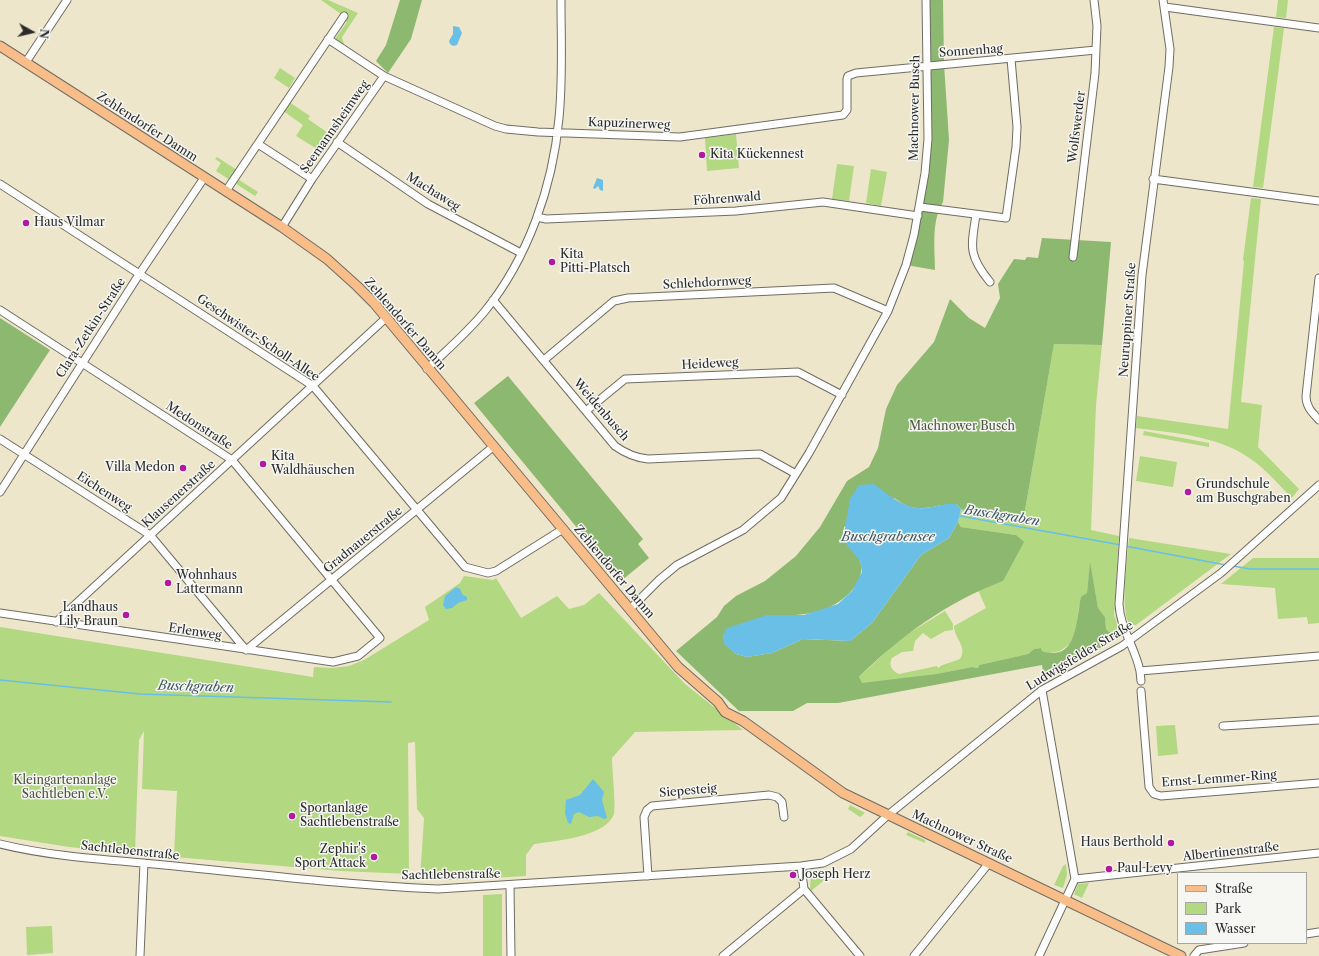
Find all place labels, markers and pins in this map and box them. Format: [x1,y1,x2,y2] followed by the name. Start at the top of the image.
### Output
[710,148,804,162] place label: Kita Kückennest
[697,150,707,160] marker: Kita Kückennest
[34,216,105,230] place label: Haus Vilmar
[21,218,31,228] marker: Haus Vilmar
[560,248,630,276] place label: Kita Pitti-Platsch
[547,257,557,267] marker: Kita Pitti-Platsch
[271,450,355,478] place label: Kita Waldhäuschen
[258,459,268,469] marker: Kita Waldhäuschen
[105,461,175,475] place label: Villa Medon
[178,463,188,473] marker: Villa Medon
[1196,478,1291,506] place label: Grundschule am Buschgraben
[1183,487,1193,497] marker: Grundschule am Buschgraben
[176,569,243,597] place label: Wohnhaus Lattermann
[163,578,173,588] marker: Wohnhaus Lattermann
[59,601,118,629] place label: Landhaus Lily Braun
[121,610,131,620] marker: Landhaus Lily Braun
[300,802,399,830] place label: Sportanlage Sachtlebenstraße
[287,811,297,821] marker: Sportanlage Sachtlebenstraße
[1081,836,1163,850] place label: Haus Berthold
[1166,838,1176,848] marker: Haus Berthold
[295,843,366,871] place label: Zephir's Sport Attack
[369,852,379,862] marker: Zephir's Sport Attack
[1117,862,1173,876] place label: Paul Levy
[1104,864,1114,874] marker: Paul Levy
[801,868,870,882] place label: Joseph Herz
[788,870,798,880] marker: Joseph Herz

